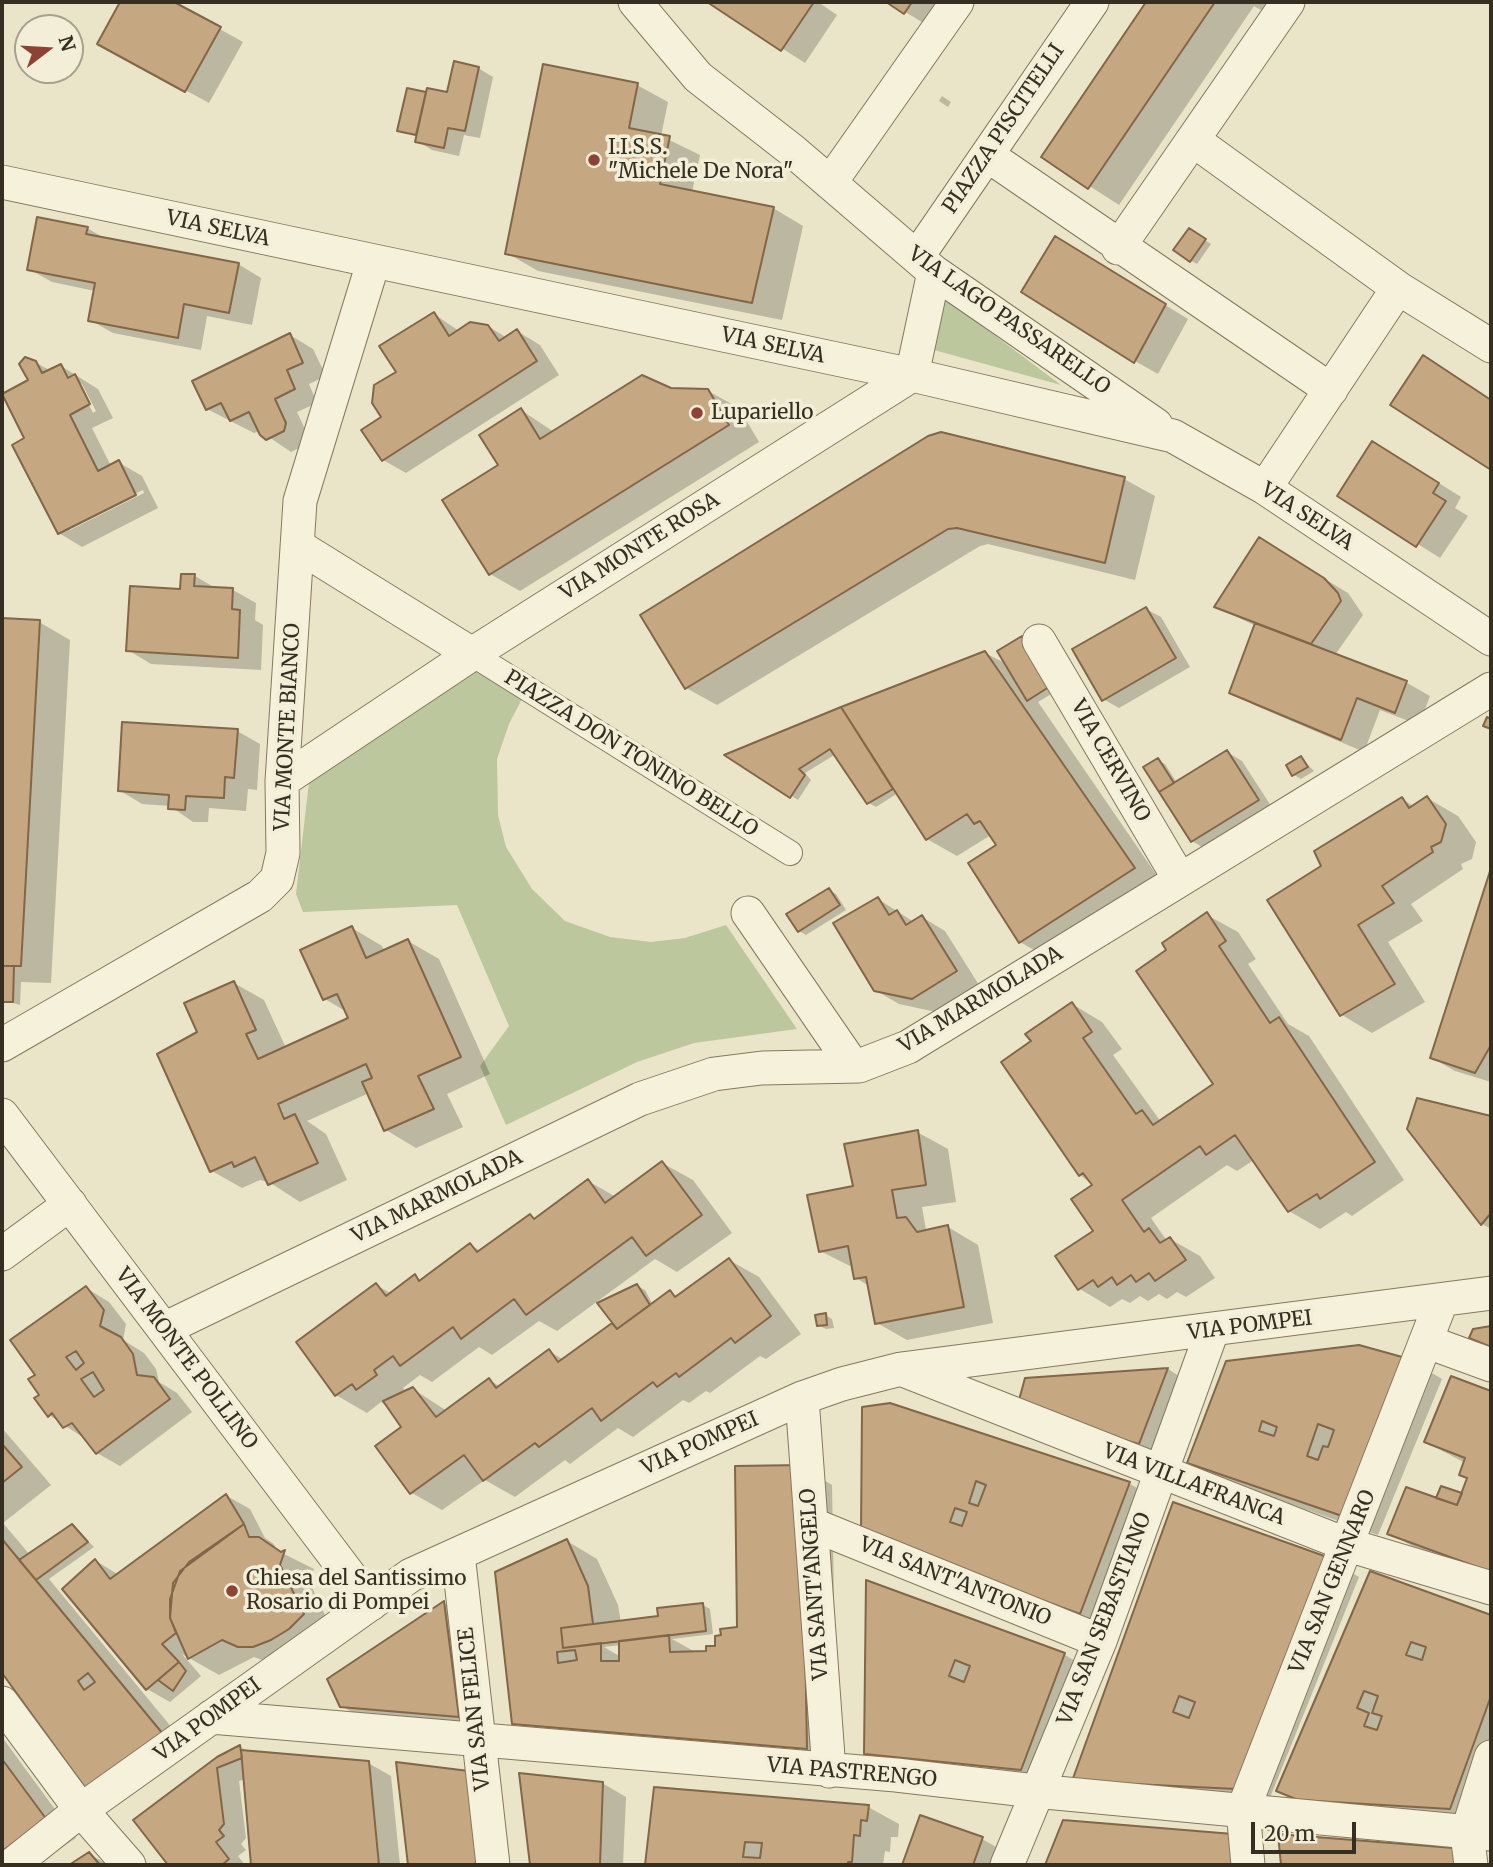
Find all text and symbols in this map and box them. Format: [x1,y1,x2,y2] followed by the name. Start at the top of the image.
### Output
[14,14,84,84] north arrow
[53,33,81,54] text: N
[938,39,1070,219] street label: PIAZZA PISCITELLI
[608,135,793,185] place label: I.I.S.S. "Michele De Nora"
[586,152,602,168] marker: I.I.S.S. "Michele De Nora"
[164,206,272,252] street label: VIA SELVA
[903,242,1115,400] street label: VIA LAGO PASSARELLO
[719,323,827,369] street label: VIA SELVA
[711,400,813,426] place label: Lupariello
[689,405,705,421] marker: Lupariello
[1256,478,1358,556] street label: VIA SELVA
[556,488,724,606] street label: VIA MONTE ROSA
[270,622,306,832] street label: VIA MONTE BIANCO
[500,665,762,843] street label: PIAZZA DON TONINO BELLO
[1065,696,1155,826] street label: VIA CERVINO
[895,941,1067,1059] street label: VIA MARMOLADA
[348,1145,526,1249] street label: VIA MARMOLADA
[110,1263,262,1455] street label: VIA MONTE POLLINO
[1186,1306,1314,1346] street label: VIA POMPEI
[638,1407,762,1481] street label: VIA POMPEI
[1099,1439,1289,1531] street label: VIA VILLAFRANCA
[796,1487,834,1681] street label: VIA SANT'ANGELO
[1285,1487,1381,1677] street label: VIA SAN GENNARO
[1053,1509,1157,1729] street label: VIA SAN SEBASTIANO
[856,1532,1054,1632] street label: VIA SANT'ANTONIO
[246,1566,467,1616] place label: Chiesa del Santissimo Rosario di Pompei
[224,1583,240,1599] marker: Chiesa del Santissimo Rosario di Pompei
[454,1626,496,1792] street label: VIA SAN FELICE
[150,1673,266,1767] street label: VIA POMPEI
[766,1753,938,1793] street label: VIA PASTRENGO
[1255,1808,1360,1852] scale bar
[1264,1820,1315,1847] text: 20 m

